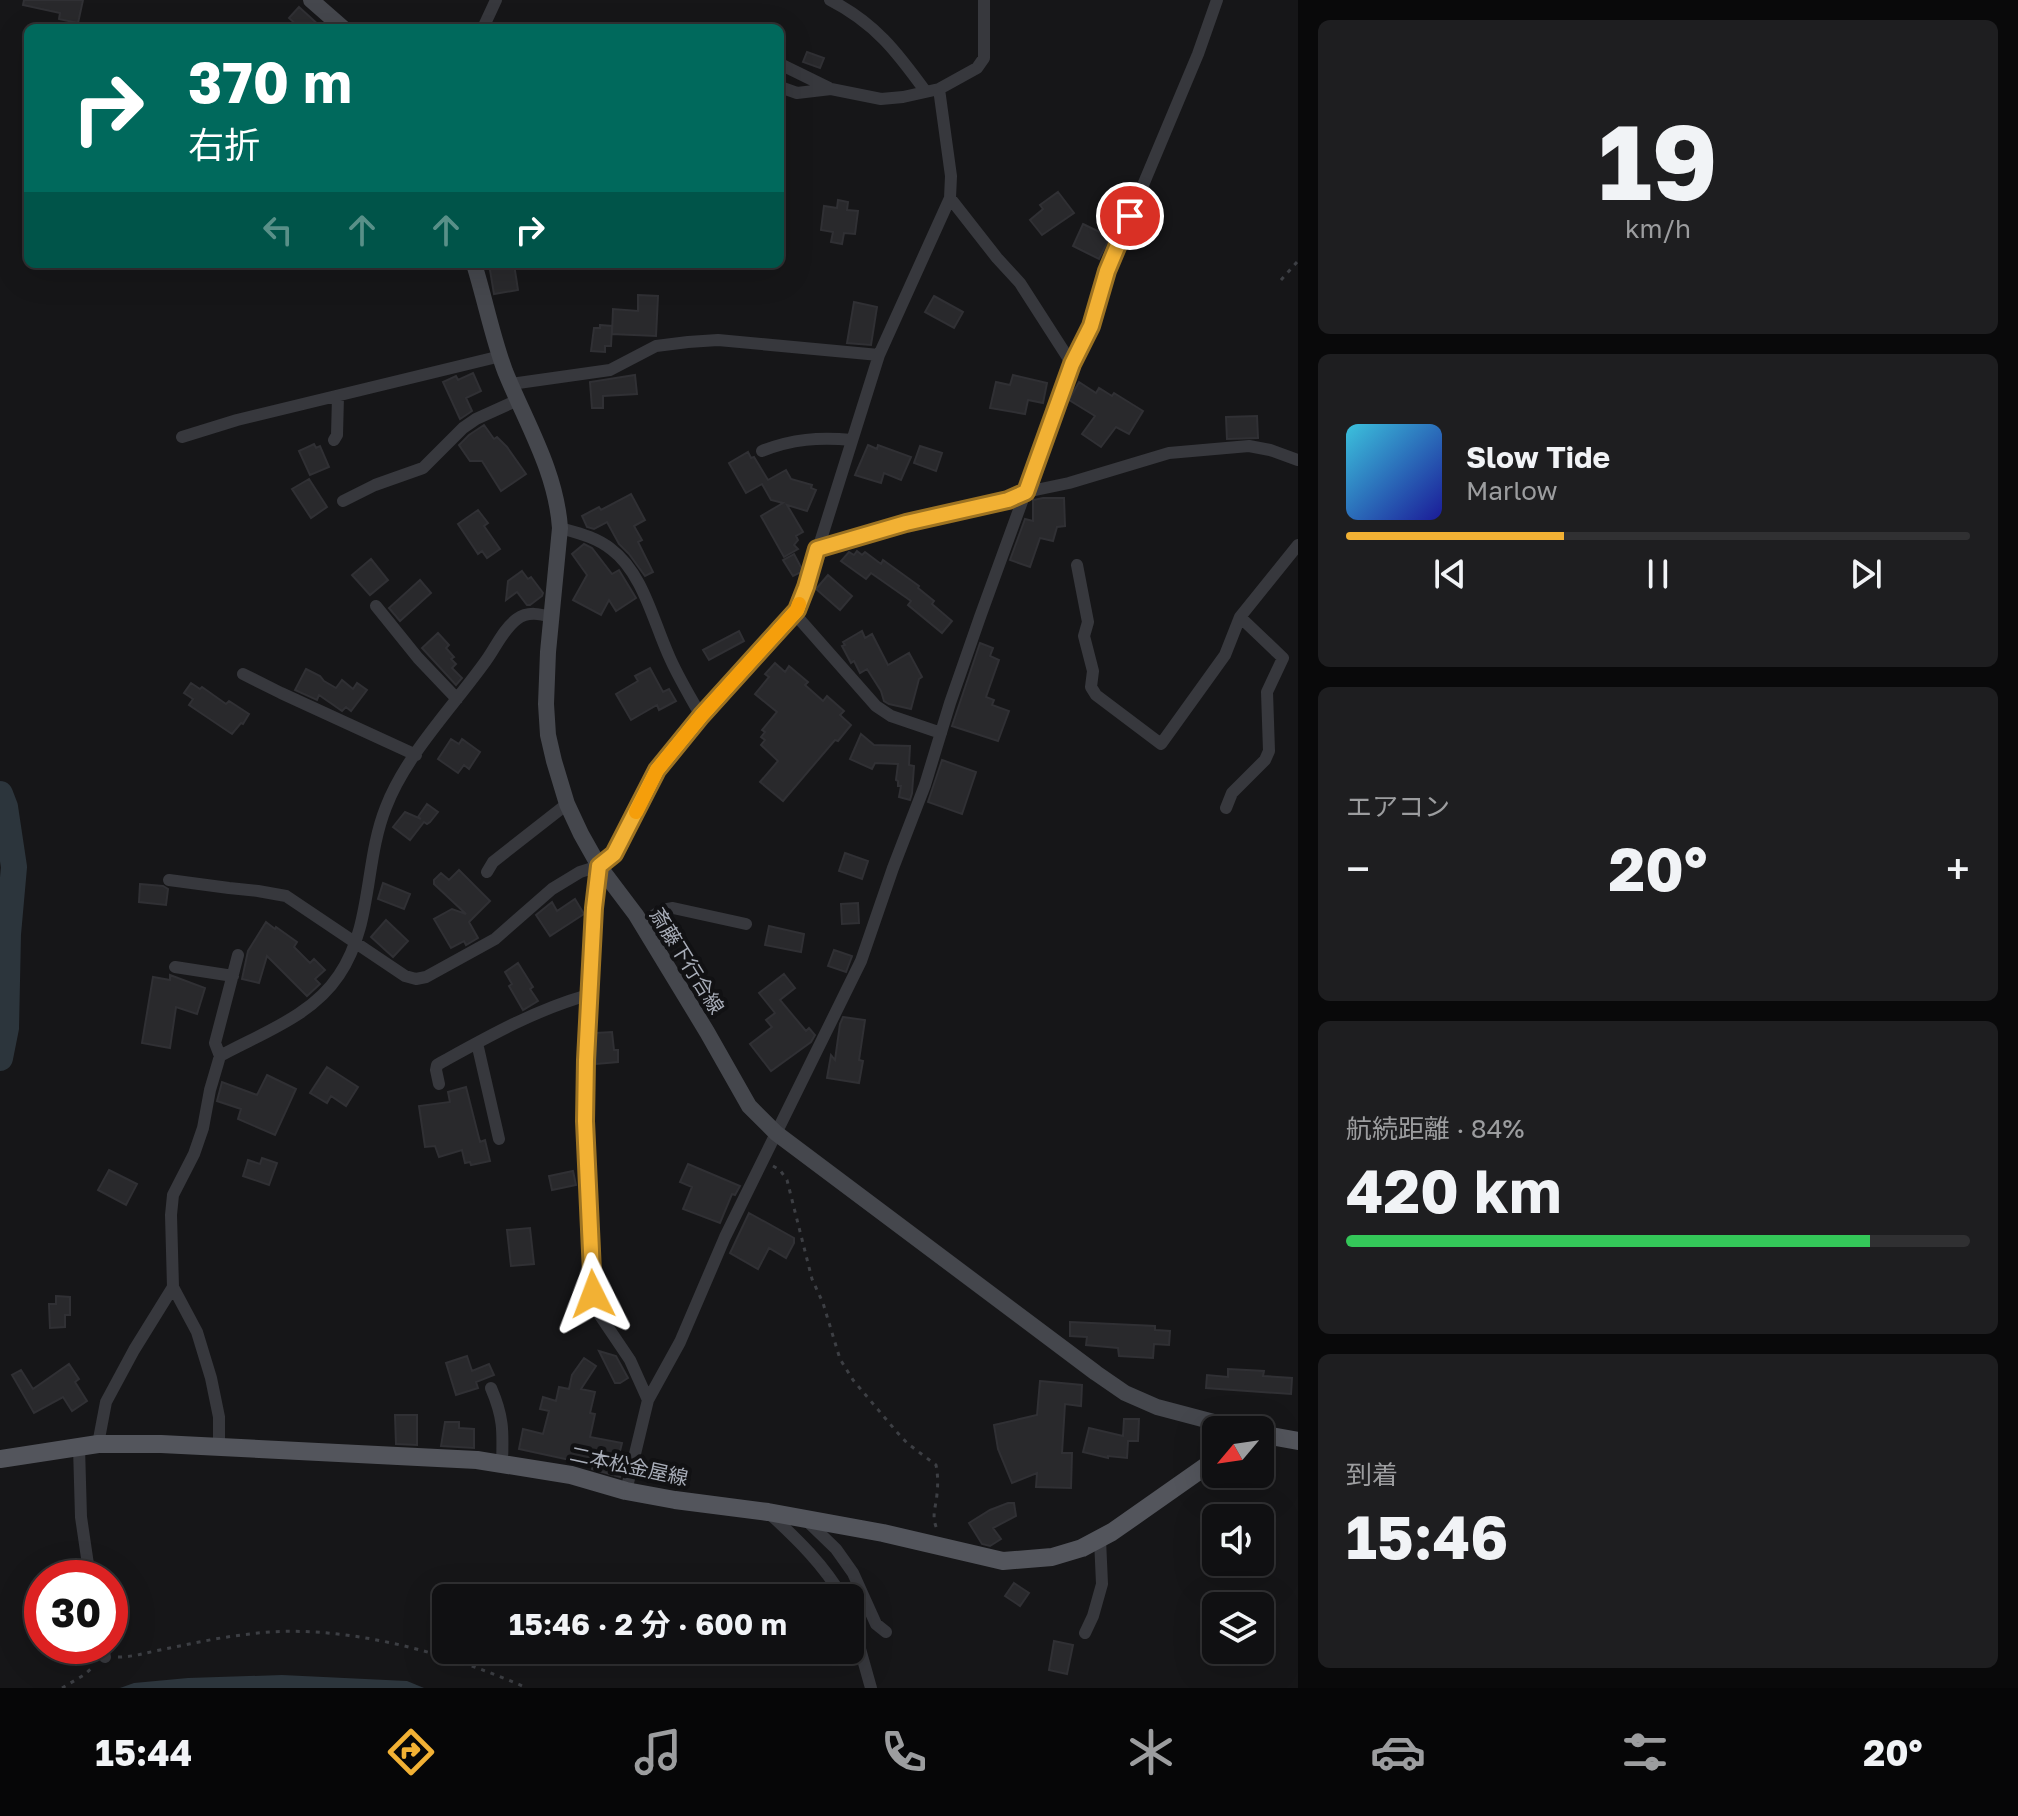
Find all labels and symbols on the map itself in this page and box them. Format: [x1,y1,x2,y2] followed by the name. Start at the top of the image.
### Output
[1096,182,1164,250] pin
[646,903,730,1018] street label: 斎藤下行合線
[551,1252,635,1336] position arrow
[1202,1416,1274,1488] north arrow
[568,1441,690,1489] street label: 二本松金屋線
[24,1560,128,1664] speed limit sign: 30

